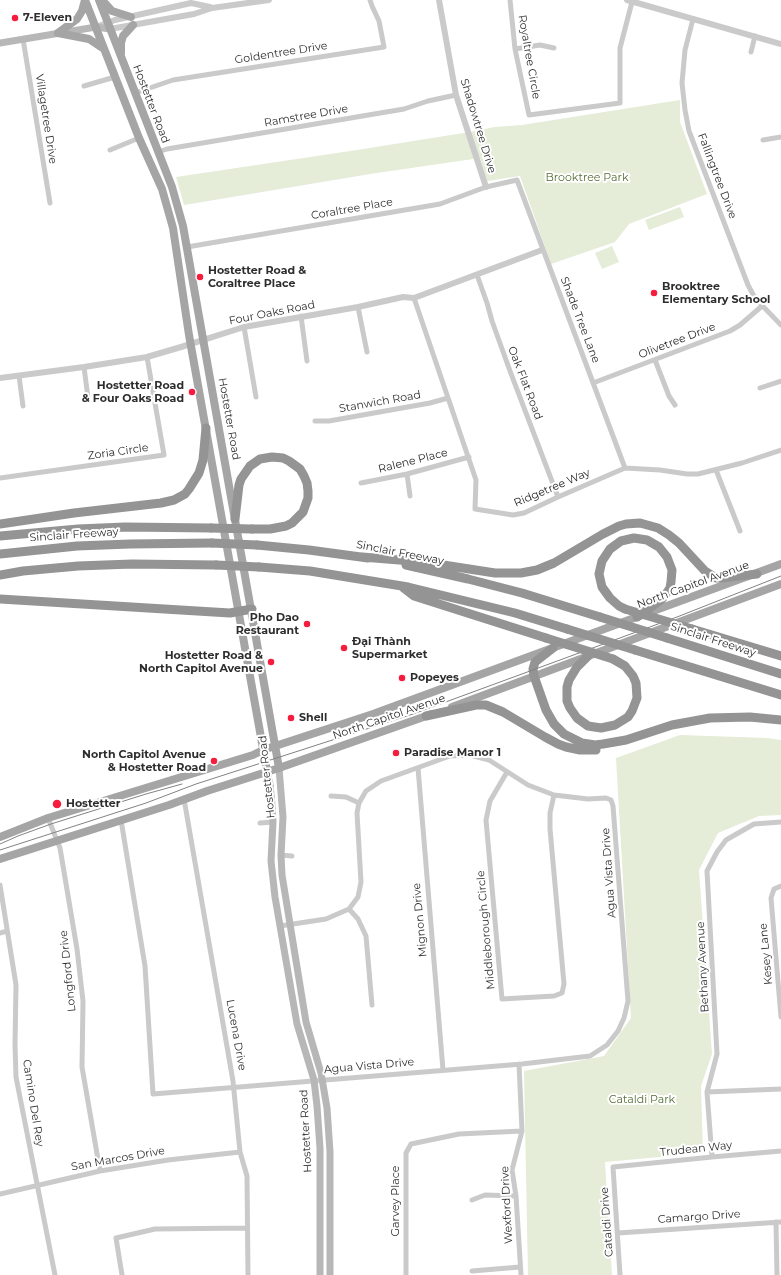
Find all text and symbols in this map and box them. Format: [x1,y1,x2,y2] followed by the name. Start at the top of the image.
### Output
[23,11,72,25] place label: 7-Eleven
[10,13,20,23] marker: 7-Eleven
[515,14,543,100] street label: Royaltree Circle
[234,39,328,67] street label: Goldentree Drive
[130,63,172,145] street label: Hostetter Road
[32,73,60,165] street label: Villagetree Drive
[457,77,499,175] street label: Shadowtree Drive
[263,102,349,130] street label: Ramstree Drive
[695,131,739,221] street label: Fallingtree Drive
[546,171,628,185] park label: Brooktree Park
[310,195,394,223] street label: Coraltree Place
[208,264,306,290] place label: Hostetter Road & Coraltree Place
[195,272,205,282] marker: Hostetter Road & Coraltree Place
[557,275,603,365] street label: Shade Tree Lane
[662,280,770,306] place label: Brooktree Elementary School
[649,288,659,298] marker: Brooktree Elementary School
[228,298,316,328] street label: Four Oaks Road
[637,320,717,362] street label: Olivetree Drive
[505,344,545,422] street label: Oak Flat Road
[215,377,243,461] street label: Hostetter Road
[82,379,184,405] place label: Hostetter Road & Four Oaks Road
[187,387,197,397] marker: Hostetter Road & Four Oaks Road
[338,388,422,416] street label: Stanwich Road
[87,441,149,463] street label: Zoria Circle
[377,446,449,476] street label: Ralene Place
[512,466,592,510] street label: Ridgetree Way
[29,525,119,545] street label: Sinclair Freeway
[355,538,445,568] street label: Sinclair Freeway
[635,559,751,611] street label: North Capitol Avenue
[236,611,299,637] place label: Pho Dao Restaurant
[302,619,312,629] marker: Pho Dao Restaurant
[669,620,757,660] street label: Sinclair Freeway
[352,635,428,661] place label: Đại Thành Supermarket
[339,643,349,653] marker: Đại Thành Supermarket
[139,649,263,675] place label: Hostetter Road & North Capitol Avenue
[266,657,276,667] marker: Hostetter Road & North Capitol Avenue
[410,671,459,685] place label: Popeyes
[397,673,407,683] marker: Popeyes
[331,692,447,742] street label: North Capitol Avenue
[299,711,327,725] place label: Shell
[286,713,296,723] marker: Shell
[256,735,278,819] street label: Hostetter Road
[404,746,501,760] place label: Paradise Manor 1
[82,748,206,774] place label: North Capitol Avenue & Hostetter Road
[391,748,401,758] marker: Paradise Manor 1
[209,756,219,766] marker: North Capitol Avenue & Hostetter Road
[66,797,120,811] place label: Hostetter
[51,798,63,810] marker: Hostetter
[599,827,619,919] street label: Agua Vista Drive
[474,870,498,990] street label: Middleborough Circle
[410,882,430,958] street label: Mignon Drive
[694,921,712,1013] street label: Bethany Avenue
[757,923,775,985] street label: Kesey Lane
[57,929,79,1013] street label: Longford Drive
[223,998,249,1072] street label: Lucena Drive
[323,1055,415,1077] street label: Agua Vista Drive
[20,1058,46,1148] street label: Camino Del Rey
[297,1089,315,1173] street label: Hostetter Road
[609,1093,675,1107] park label: Cataldi Park
[659,1139,733,1159] street label: Trudean Way
[70,1144,166,1174] street label: San Marcos Drive
[389,1166,403,1236] street label: Garvey Place
[498,1166,516,1244] street label: Wexford Drive
[598,1187,616,1257] street label: Cataldi Drive
[657,1208,741,1226] street label: Camargo Drive

